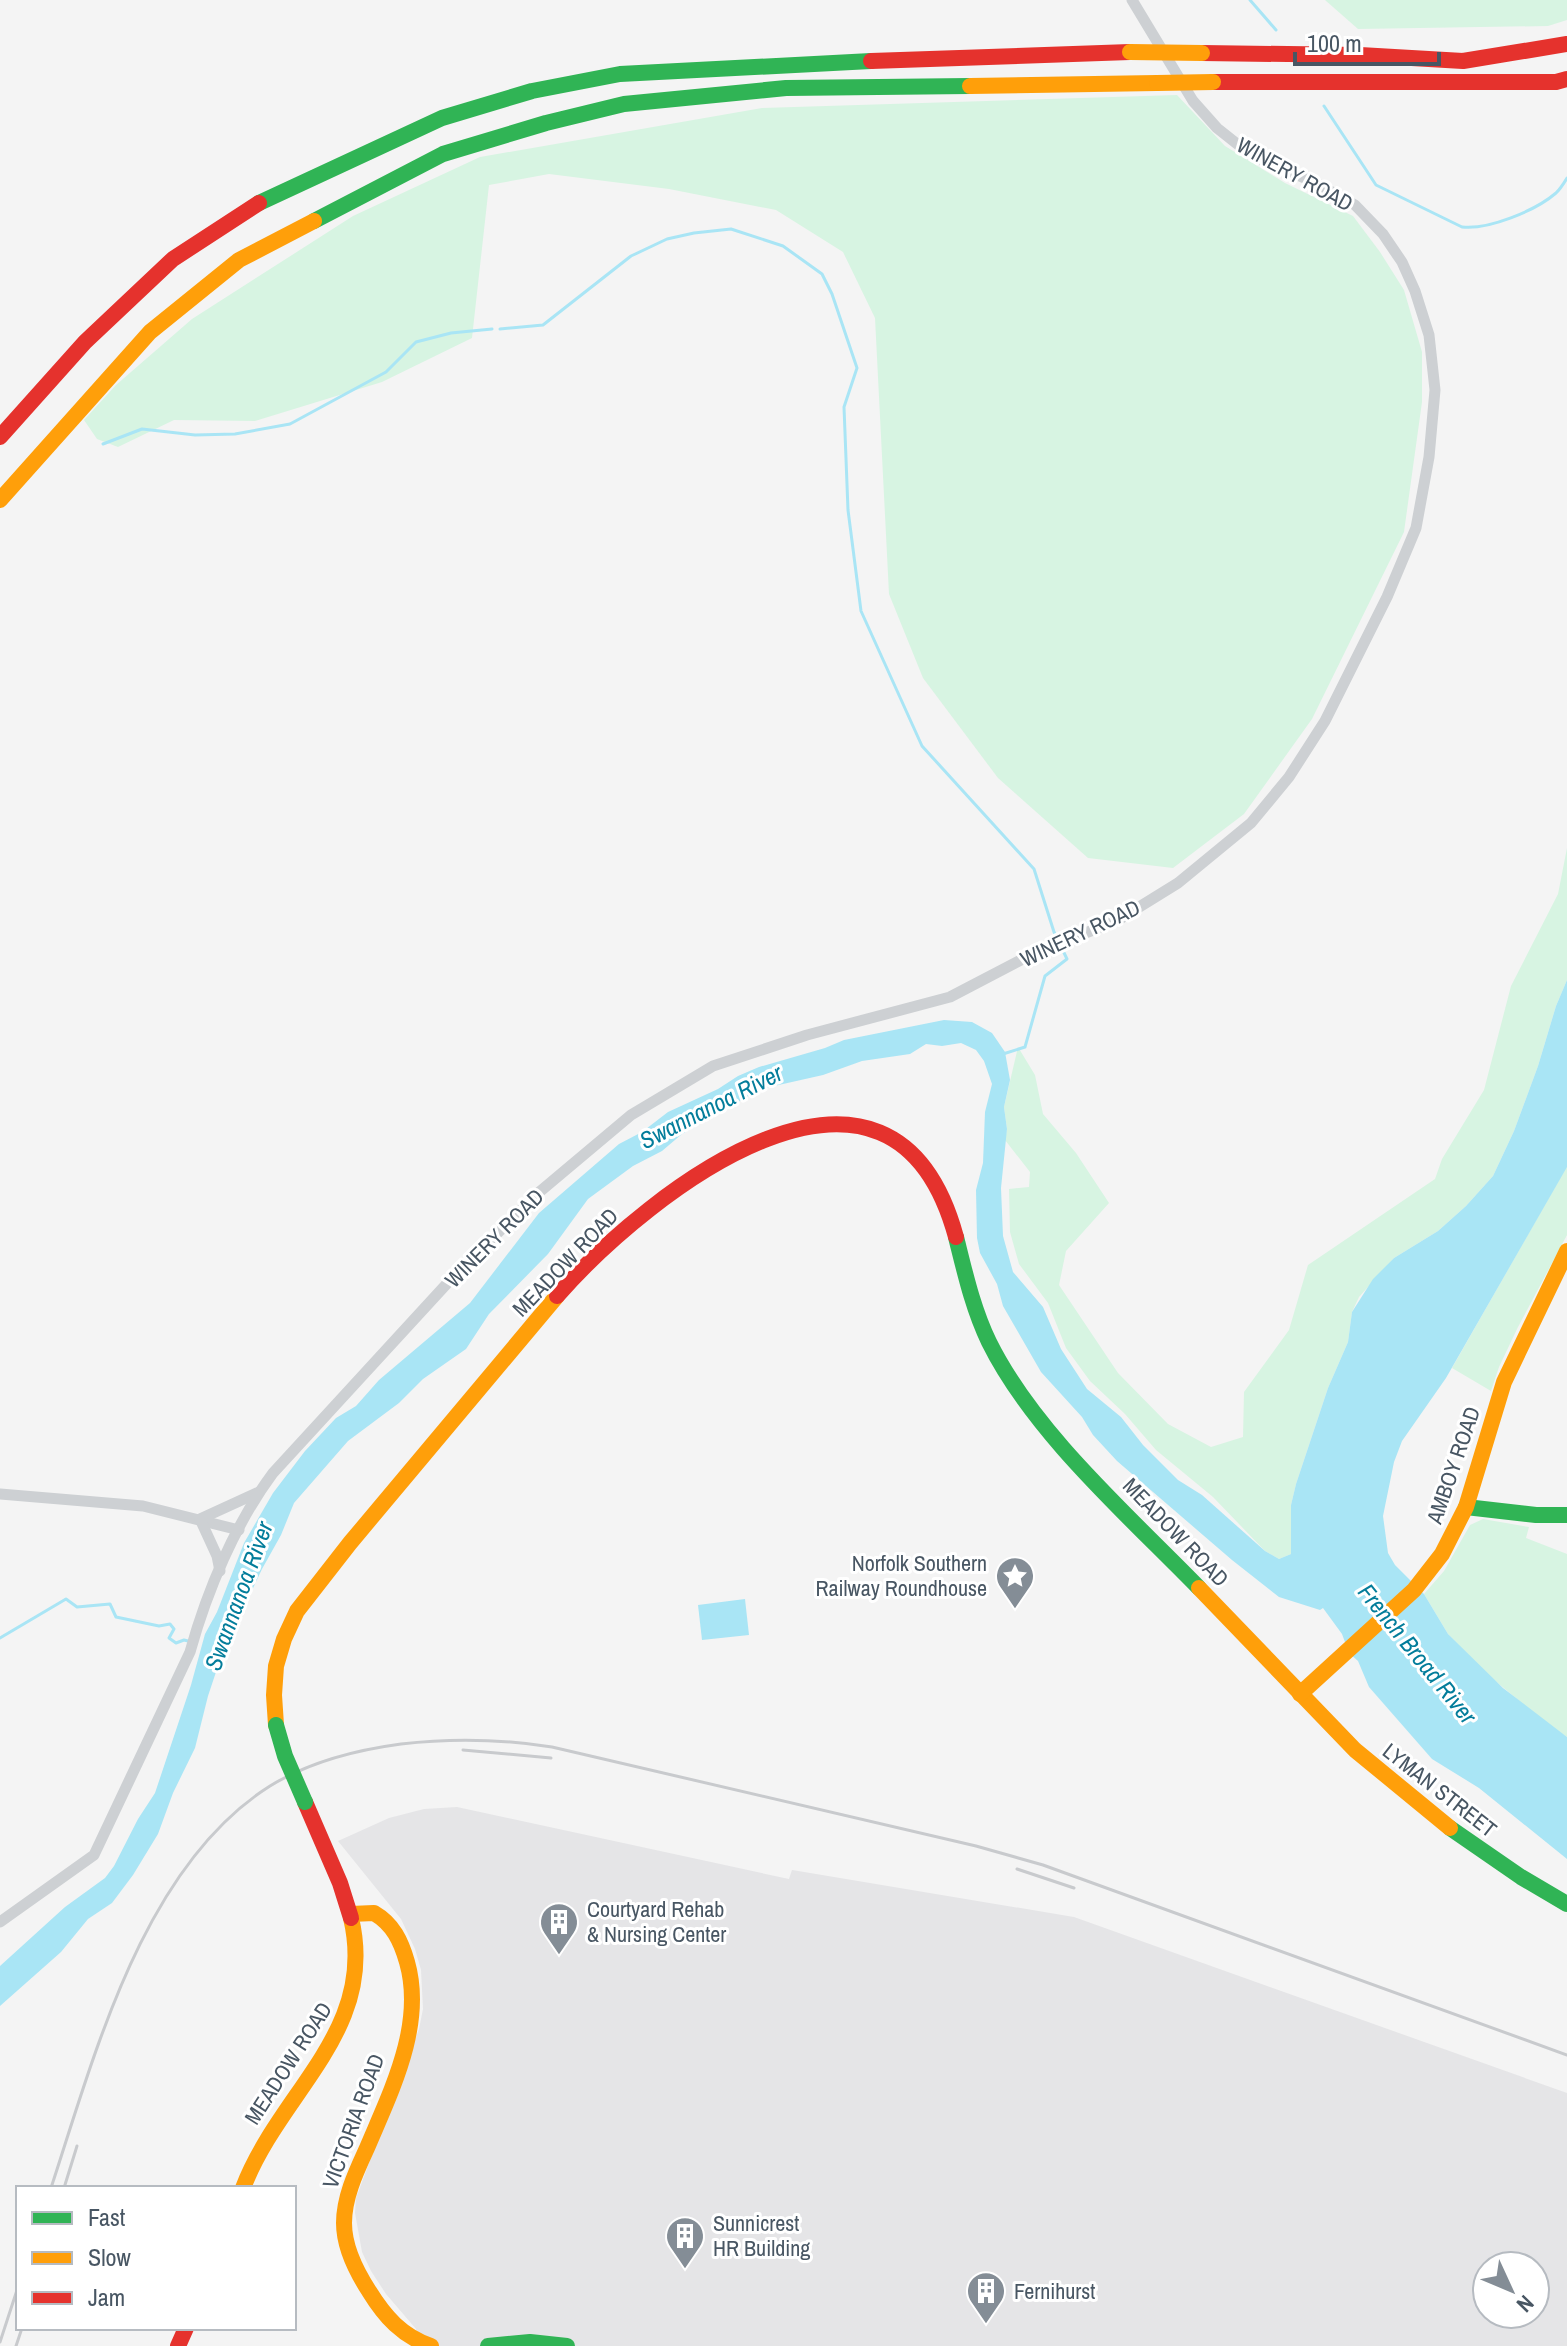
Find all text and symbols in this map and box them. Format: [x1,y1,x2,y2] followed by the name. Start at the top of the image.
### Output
[1295,16,1439,66] scale bar
[1307,27,1362,59] text: 100 m
[1231,130,1359,218] street label: WINERY ROAD
[1015,892,1145,974] street label: WINERY ROAD
[634,1056,789,1156] water label: Swannanoa River
[438,1182,550,1294] street label: WINERY ROAD
[505,1201,625,1323] street label: MEADOW ROAD
[1419,1402,1487,1529] street label: AMBOY ROAD
[1116,1471,1236,1593] street label: MEADOW ROAD
[196,1515,280,1675] water label: Swannanoa River
[816,1548,987,1603] place label: Norfolk Southern Railway Roundhouse
[994,1555,1036,1610] place icon: Norfolk Southern Railway Roundhouse
[1351,1577,1485,1731] water label: French Broad River
[1377,1736,1503,1844] street label: LYMAN STREET
[587,1894,726,1949] place label: Courtyard Rehab & Nursing Center
[538,1901,580,1956] building icon: Courtyard Rehab & Nursing Center
[237,1996,339,2130] street label: MEADOW ROAD
[315,2050,391,2192] street label: VICTORIA ROAD
[16,2186,296,2330] legend
[88,2201,126,2233] text: Fast
[713,2208,810,2263] place label: Sunnicrest HR Building
[664,2215,706,2270] building icon: Sunnicrest HR Building
[88,2241,131,2273] text: Slow
[1471,2250,1551,2330] north arrow
[965,2270,1007,2325] building icon: Fernihurst
[1014,2276,1095,2306] place label: Fernihurst
[88,2281,125,2313] text: Jam
[1510,2289,1541,2319] text: N

